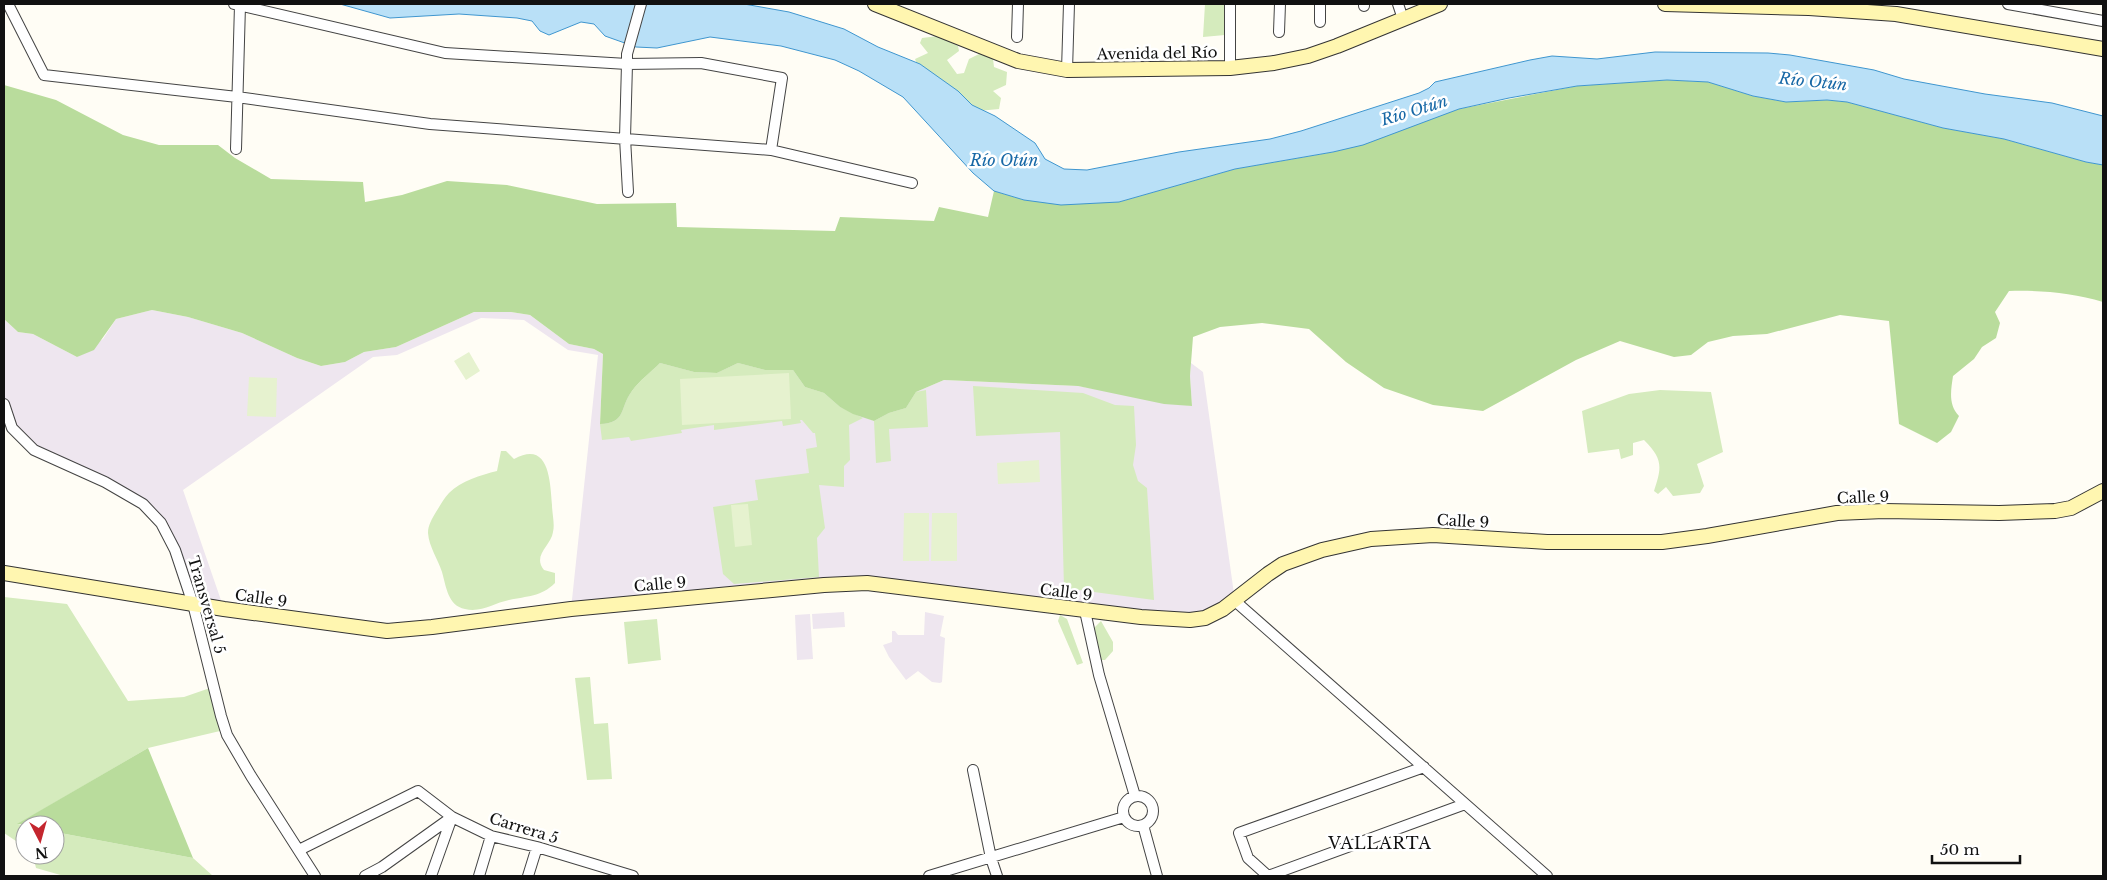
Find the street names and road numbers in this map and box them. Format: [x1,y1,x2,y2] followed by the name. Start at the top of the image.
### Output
[1095,42,1218,64] street label: Avenida del Río
[1836,487,1890,507] street label: Calle 9
[1436,510,1490,532] street label: Calle 9
[184,554,230,656] street label: Transversal 5
[633,572,687,596] street label: Calle 9
[1039,579,1093,605] street label: Calle 9
[234,585,288,611] street label: Calle 9
[487,809,561,847] street label: Carrera 5

